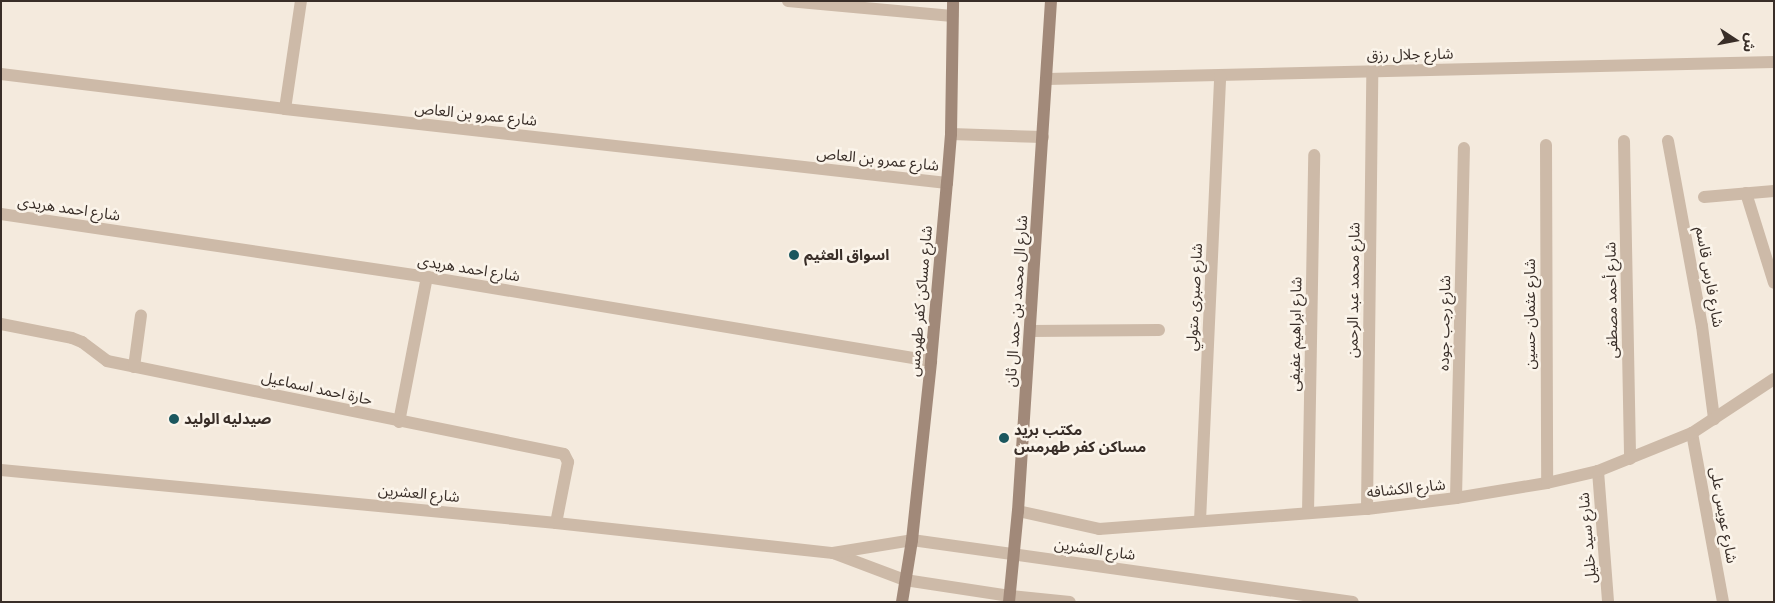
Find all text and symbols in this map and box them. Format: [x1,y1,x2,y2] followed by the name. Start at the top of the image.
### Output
[1710,15,1760,65] north arrow
[1739,32,1760,54] text: ش
[1366,44,1454,64] street label: شارع جلال رزق
[414,99,538,129] street label: شارع عمرو بن العاص
[816,144,940,174] street label: شارع عمرو بن العاص
[17,192,121,224] street label: شارع احمد هريدى
[1001,215,1031,387] street label: شارع ال محمد بن حمد ال ثان
[1343,222,1363,358] street label: شارع محمد عبد الرحمن
[904,225,936,377] street label: شارع مساكن كفر طهرمس
[1692,225,1728,329] street label: شارع فارس قاسم
[1601,242,1621,358] street label: شارع أحمد مصطفى
[1182,243,1206,351] street label: شارع صبرى متولي
[804,246,889,264] place label: اسواق العثيم
[788,249,800,261] marker: اسواق العثيم
[417,251,521,285] street label: شارع احمد هريدى
[1521,259,1539,369] street label: شارع عثمان حسين
[1434,275,1454,371] street label: شارع رجب جوده
[1285,276,1305,392] street label: شارع ابراهيم عفيفى
[260,367,374,409] street label: حارة احمد اسماعيل
[184,410,271,428] place label: صيدليه الوليد
[168,413,180,425] marker: صيدليه الوليد
[1014,420,1146,455] place label: مكتب بريد مساكن كفر طهرمس
[998,432,1010,444] marker: مكتب بريد مساكن كفر طهرمس
[1707,465,1741,565] street label: شارع عويس على
[1366,475,1446,501] street label: شارع الكشافه
[378,480,460,506] street label: شارع العشرين
[1574,492,1600,584] street label: شارع سيد خليل
[1053,534,1137,564] street label: شارع العشرين

